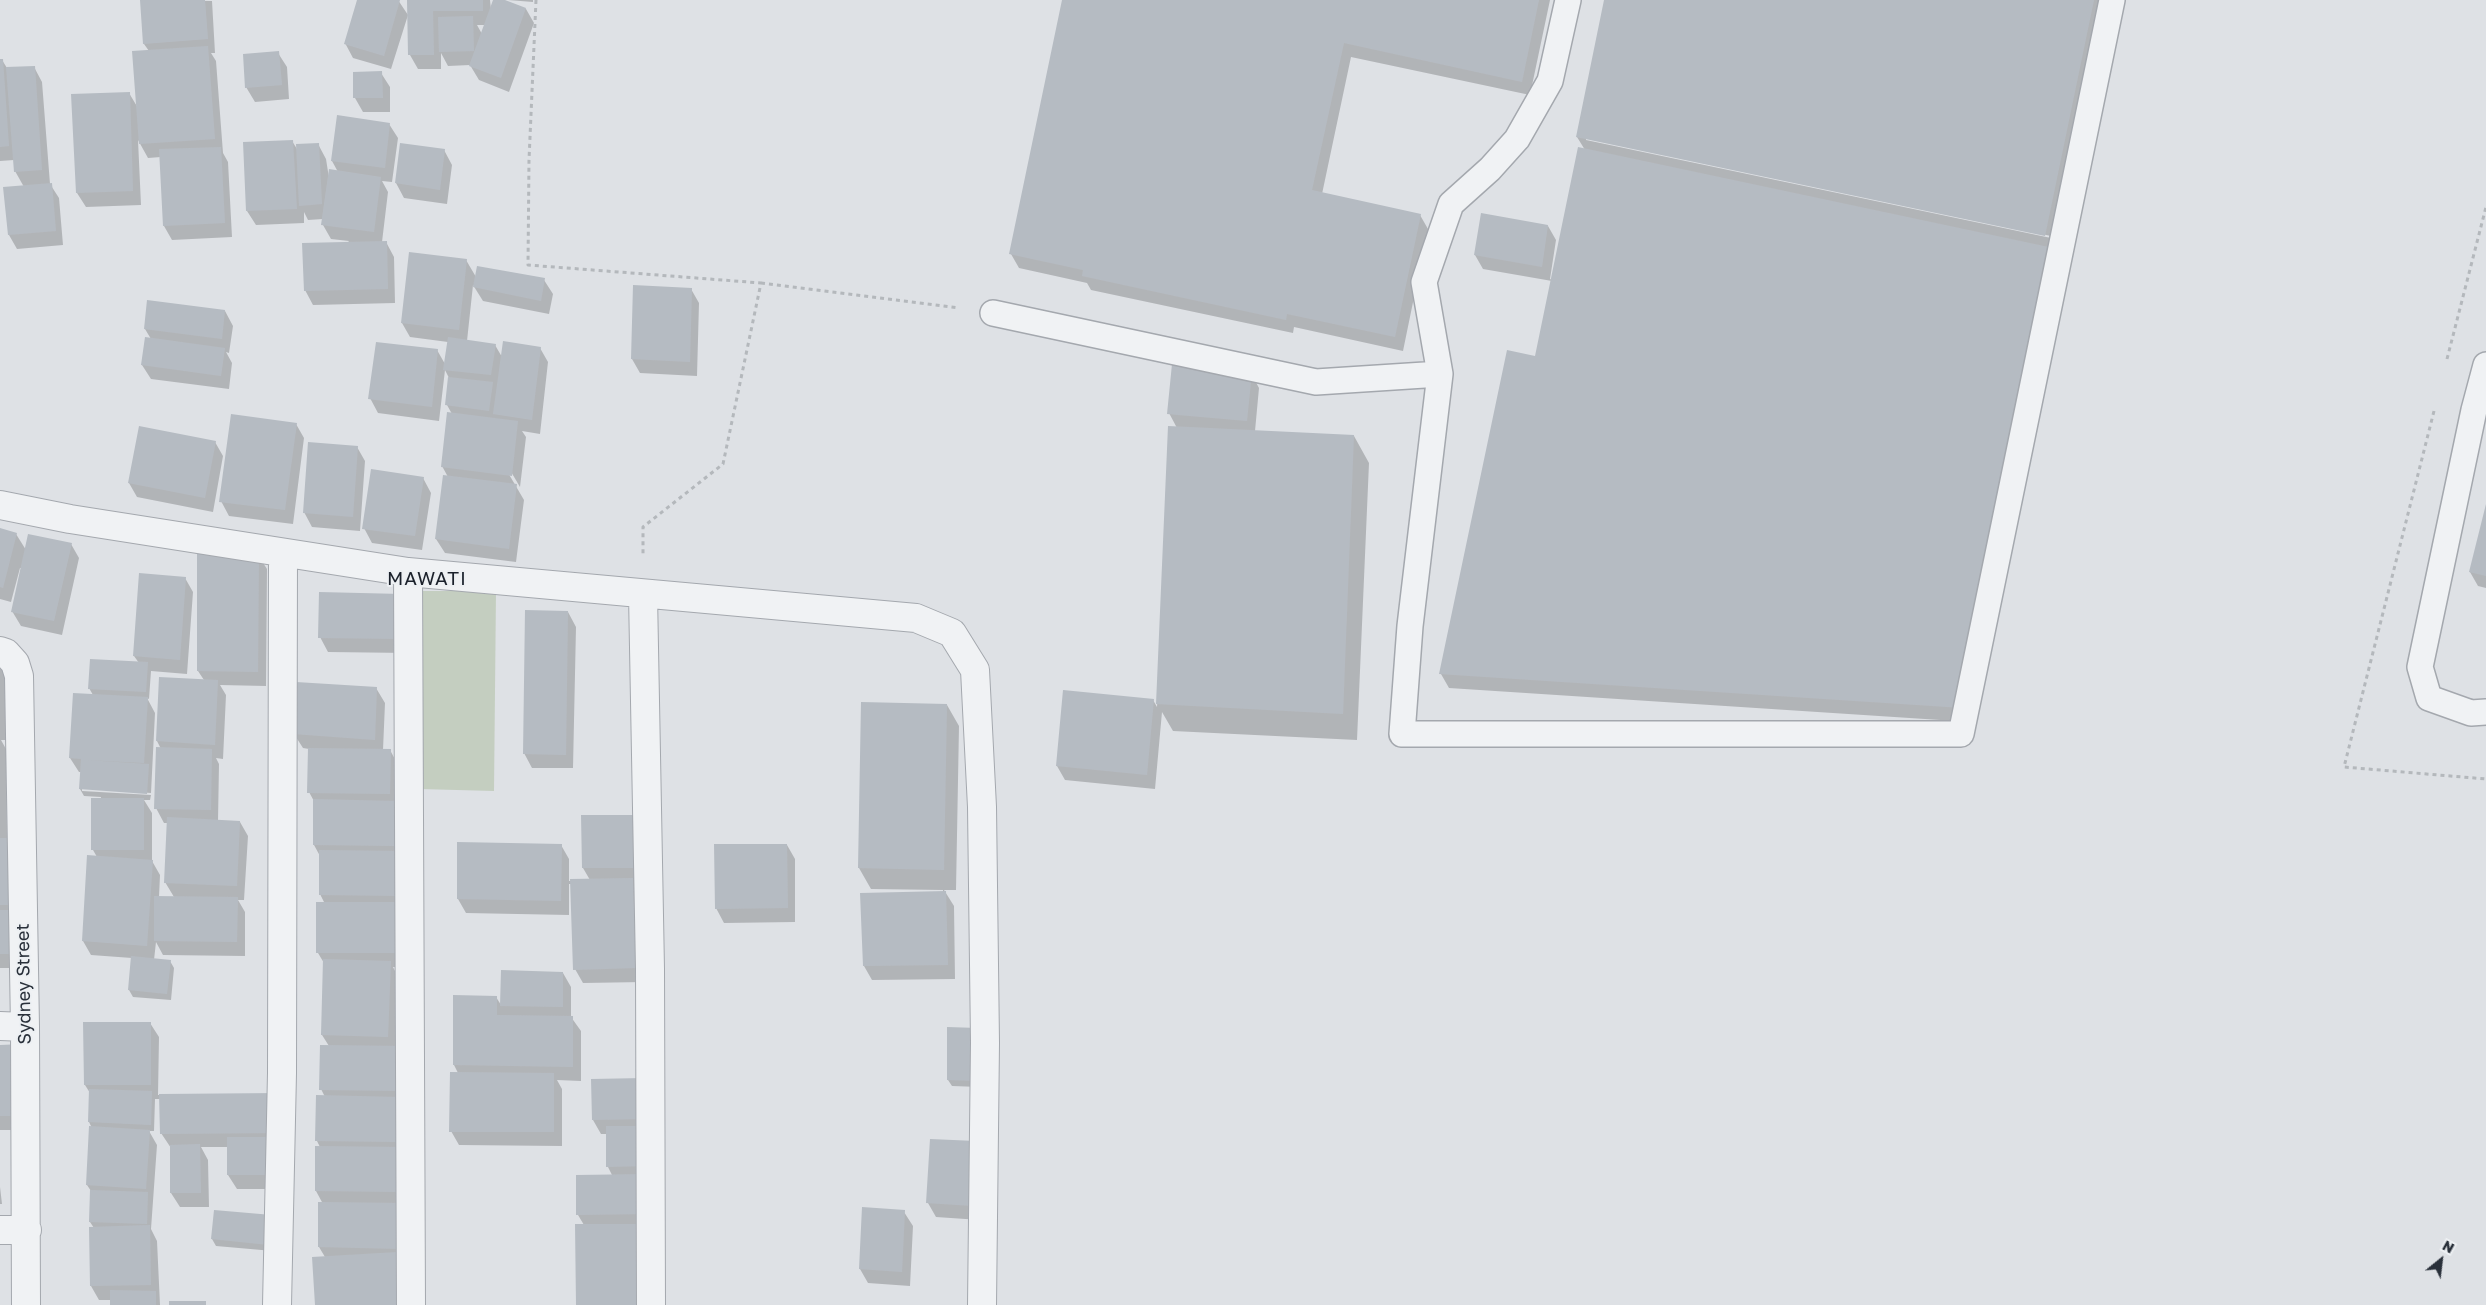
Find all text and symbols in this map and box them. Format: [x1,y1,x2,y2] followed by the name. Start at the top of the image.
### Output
[386,568,468,590] district label: MAWATI
[12,923,36,1045] street label: Sydney Street
[2416,1235,2466,1285] north arrow
[2440,1236,2457,1256] text: N

